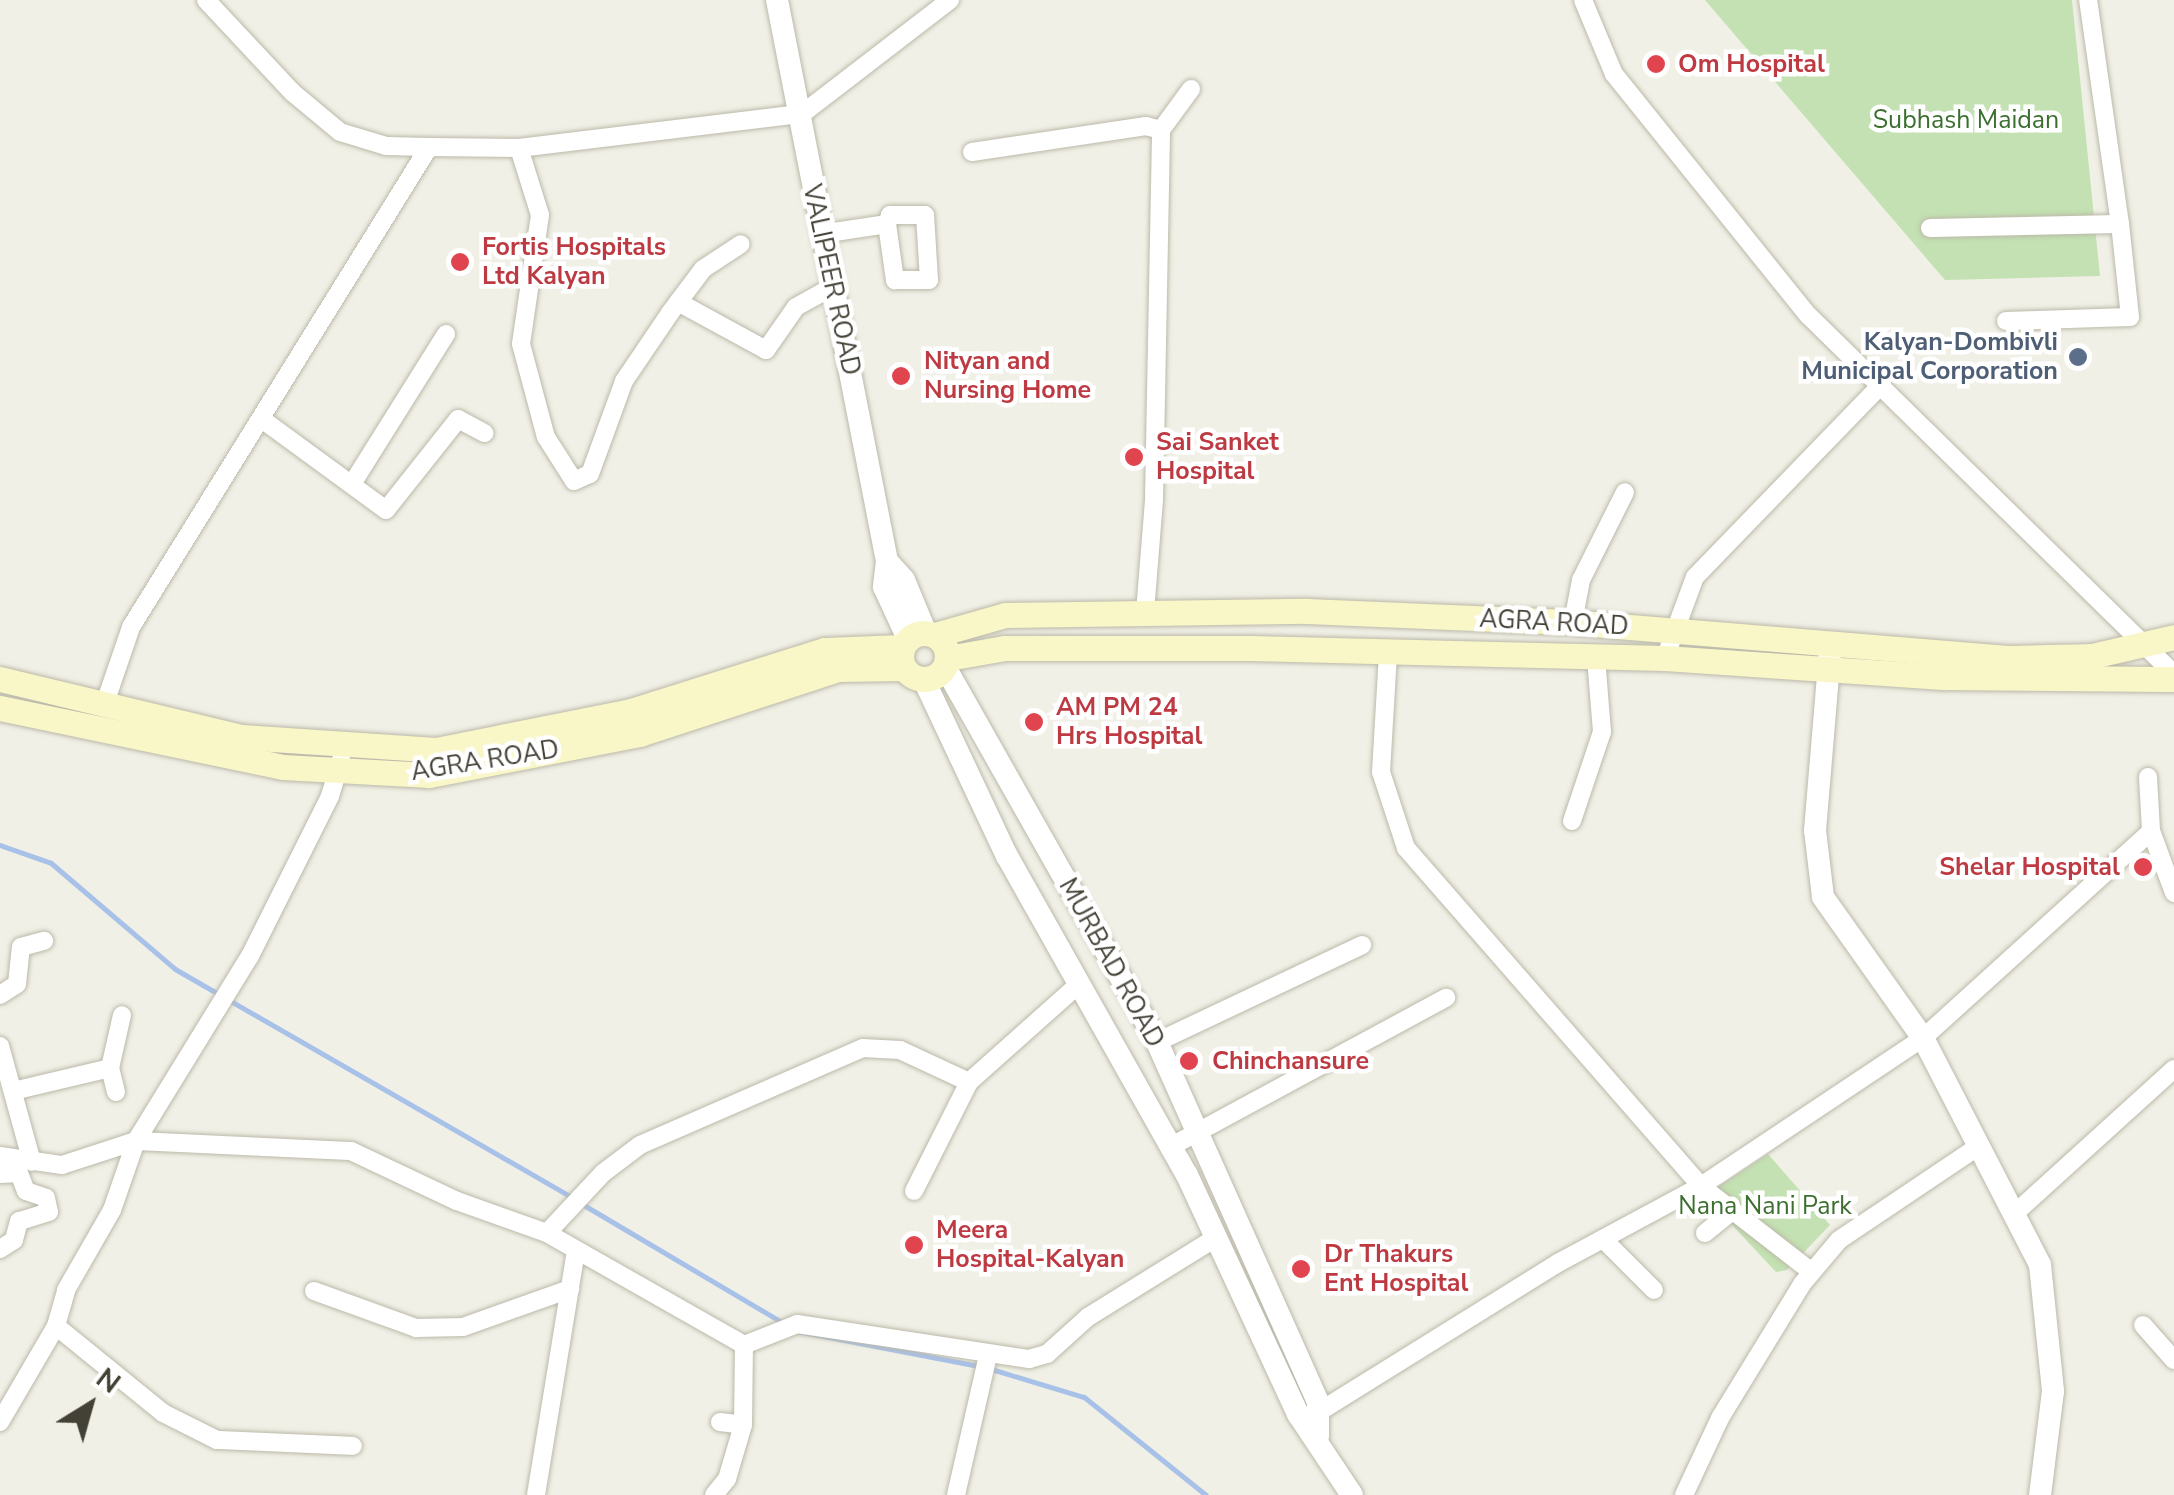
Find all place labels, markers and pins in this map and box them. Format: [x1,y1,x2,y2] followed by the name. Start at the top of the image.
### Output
[1678,49,1825,79] place label: Om Hospital
[1643,51,1669,77] marker: Om Hospital
[482,233,666,292] place label: Fortis Hospitals Ltd Kalyan
[447,249,473,275] marker: Fortis Hospitals Ltd Kalyan
[1801,328,2058,387] place label: Kalyan-Dombivli Municipal Corporation
[2067,346,2089,368] marker: Kalyan-Dombivli Municipal Corporation
[924,347,1091,406] place label: Nityan and Nursing Home
[888,363,914,389] marker: Nityan and Nursing Home
[1156,428,1279,487] place label: Sai Sanket Hospital
[1121,444,1147,470] marker: Sai Sanket Hospital
[1056,693,1202,752] place label: AM PM 24 Hrs Hospital
[1021,709,1047,735] marker: AM PM 24 Hrs Hospital
[1939,852,2120,882] place label: Shelar Hospital
[2130,854,2156,880] marker: Shelar Hospital
[1212,1046,1369,1076] place label: Chinchansure
[1176,1048,1202,1074] marker: Chinchansure
[936,1216,1124,1275] place label: Meera Hospital-Kalyan
[901,1232,927,1258] marker: Meera Hospital-Kalyan
[1324,1240,1468,1299] place label: Dr Thakurs Ent Hospital
[1288,1256,1314,1282] marker: Dr Thakurs Ent Hospital

